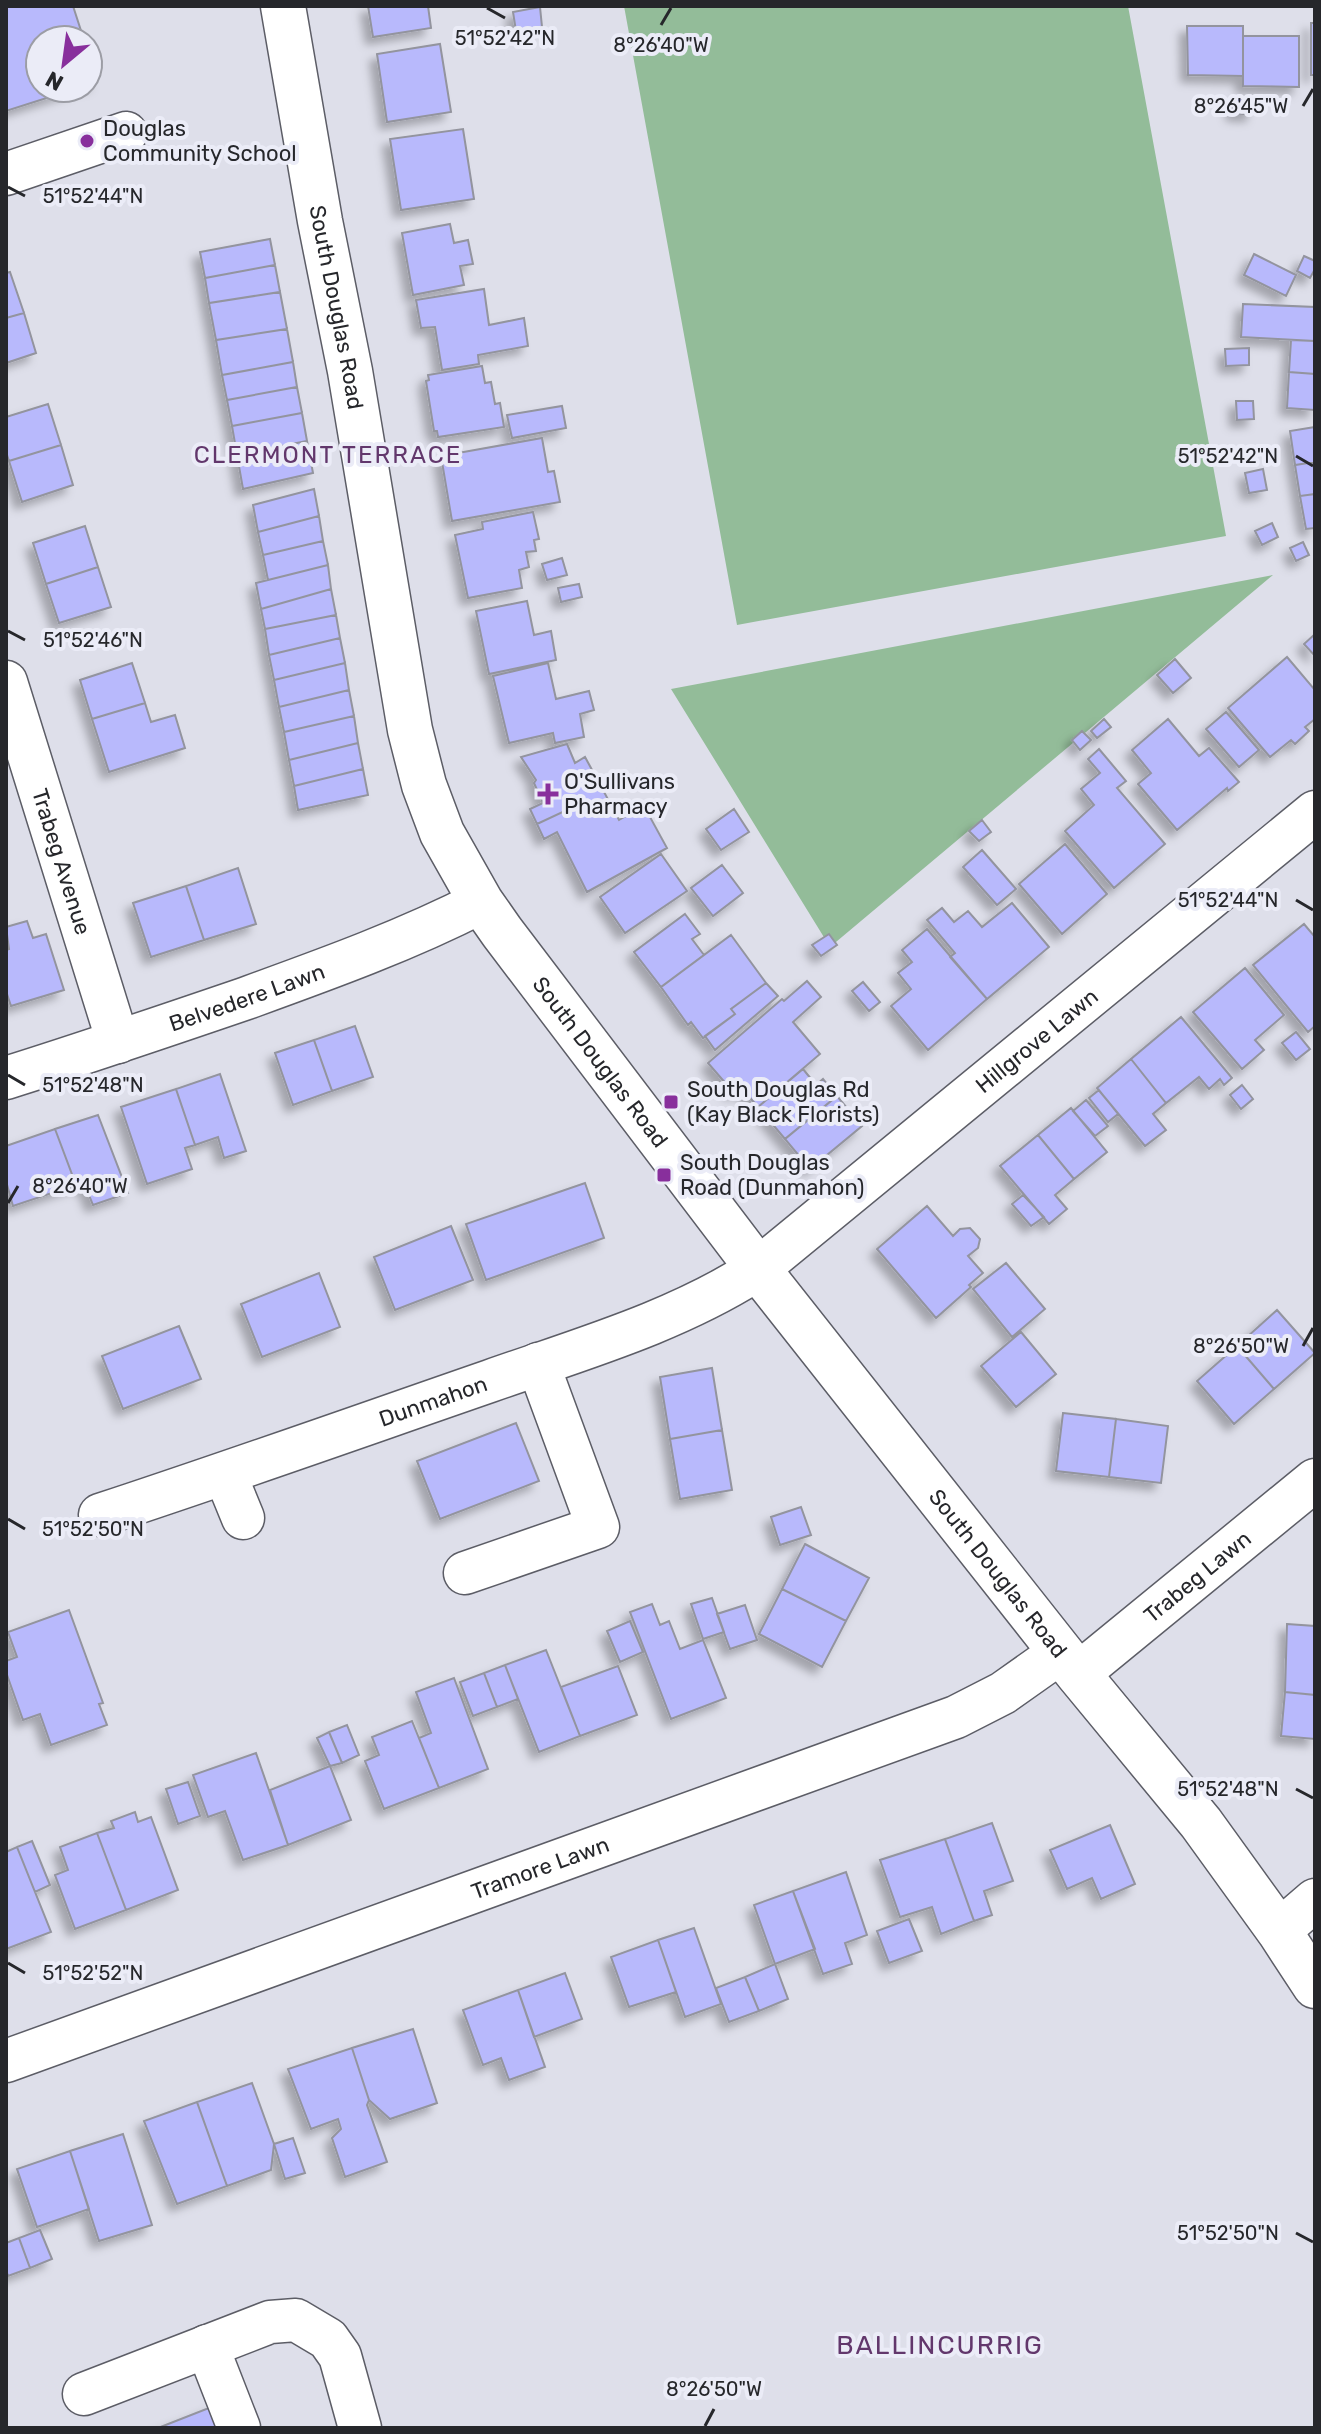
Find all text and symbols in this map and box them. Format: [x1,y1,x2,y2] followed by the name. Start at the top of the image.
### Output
[24,24,104,104] north arrow
[455,26,555,50] text: 51°52'42"N
[613,33,709,57] text: 8°26'40"W
[41,65,68,97] text: N
[1194,94,1288,118] text: 8°26'45"W
[103,115,297,167] place label: Douglas Community School
[78,132,96,150] marker: Douglas Community School
[43,184,143,208] text: 51°52'44"N
[304,203,370,411] street label: South Douglas Road
[194,441,462,469] district label: CLERMONT TERRACE
[1178,444,1278,468] text: 51°52'42"N
[43,628,143,652] text: 51°52'46"N
[564,768,675,820] place label: O'Sullivans Pharmacy
[26,785,97,938] street label: Trabeg Avenue
[539,785,557,803] marker: O'Sullivans Pharmacy
[1178,888,1278,912] text: 51°52'44"N
[165,957,328,1037] street label: Belvedere Lawn
[527,971,674,1153] street label: South Douglas Road
[970,982,1103,1099] street label: Hillgrove Lawn
[42,1073,144,1097] text: 51°52'48"N
[687,1076,879,1128] place label: South Douglas Rd (Kay Black Florists)
[662,1093,680,1111] marker: South Douglas Rd (Kay Black Florists)
[680,1149,864,1201] place label: South Douglas Road (Dunmahon)
[655,1166,673,1184] marker: South Douglas Road (Dunmahon)
[32,1174,128,1198] text: 8°26'40"W
[1193,1334,1289,1358] text: 8°26'50"W
[375,1370,491,1432] street label: Dunmahon
[923,1483,1073,1663] street label: South Douglas Road
[42,1517,144,1541] text: 51°52'50"N
[1138,1525,1256,1628] street label: Trabeg Lawn
[1177,1777,1279,1801] text: 51°52'48"N
[467,1830,613,1905] street label: Tramore Lawn
[43,1961,143,1985] text: 51°52'52"N
[1177,2221,1279,2245] text: 51°52'50"N
[836,2330,1044,2361] district label: BALLINCURRIG
[666,2377,762,2401] text: 8°26'50"W

